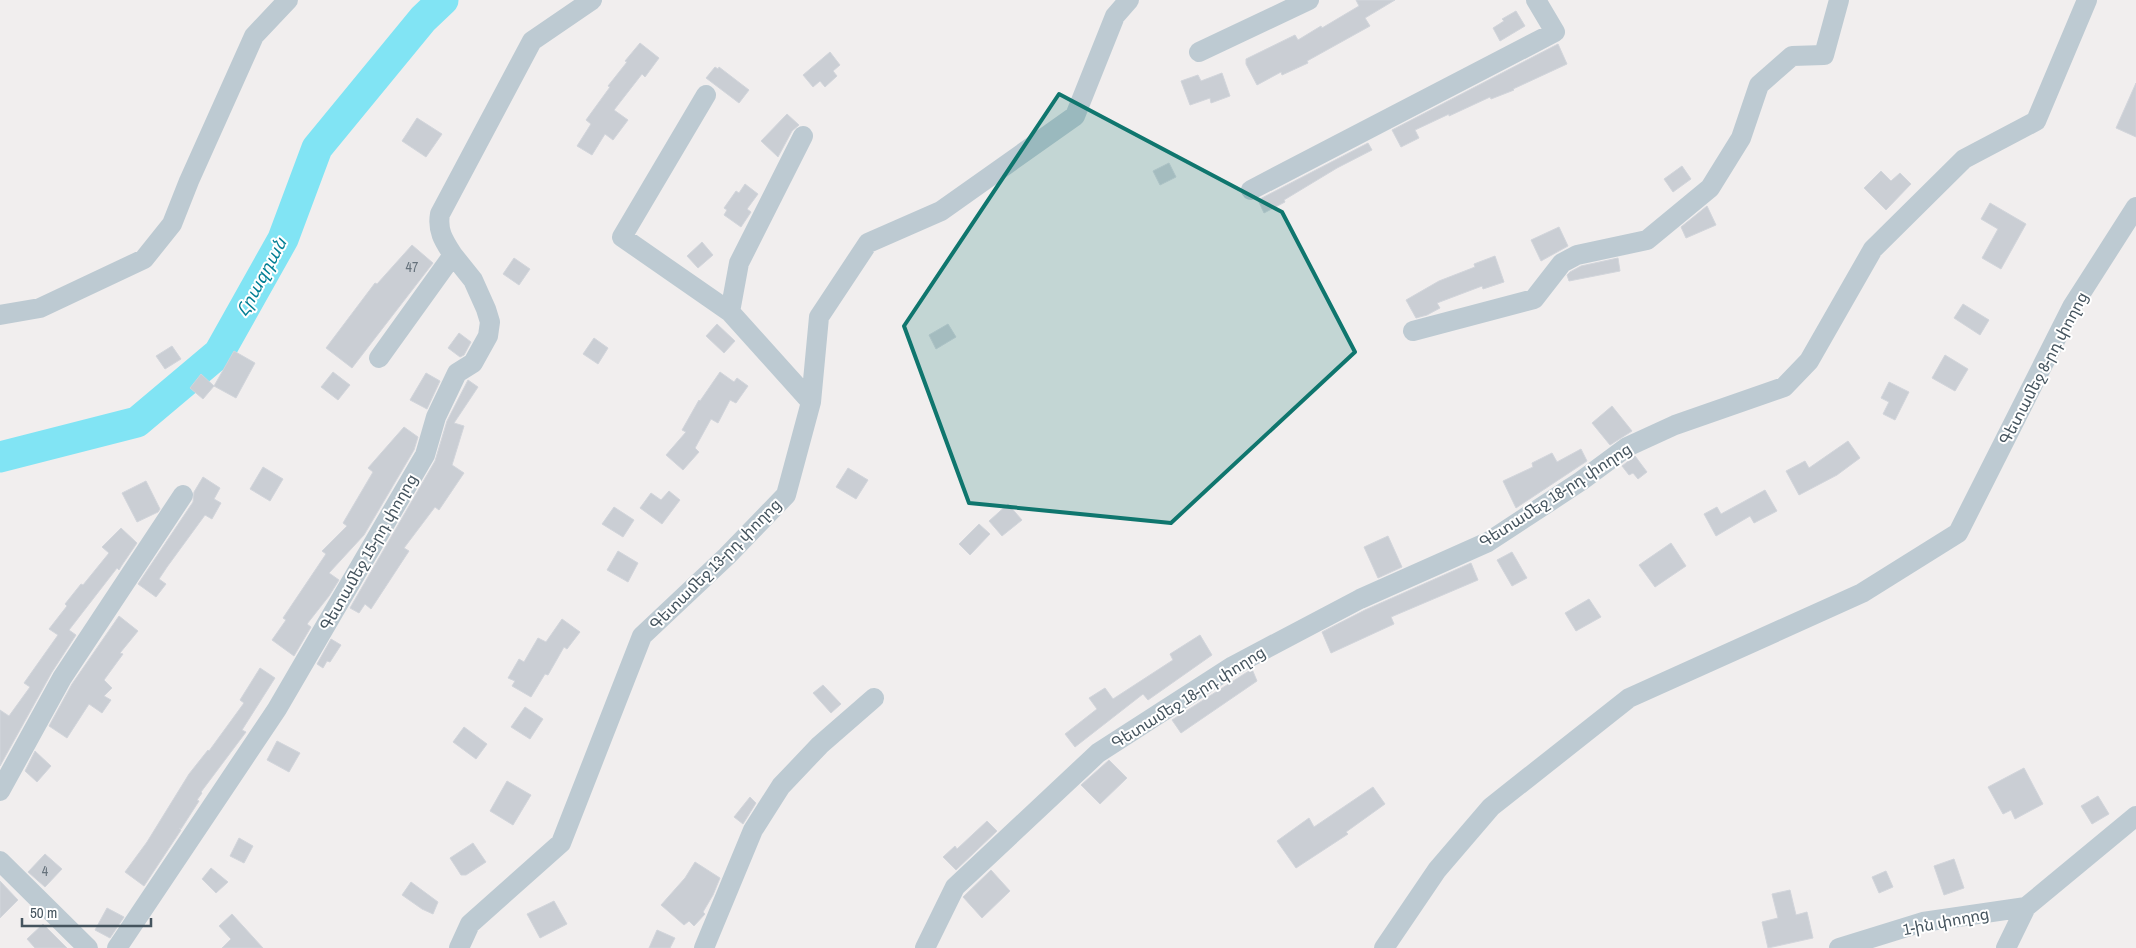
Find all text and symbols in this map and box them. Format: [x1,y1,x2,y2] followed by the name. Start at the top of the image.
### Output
[230,232,293,321] water label: Հրազդան
[406,258,418,276] house number: 47
[1993,288,2093,448] street label: Գետամեջ 8-րդ փողոց
[1474,437,1636,553] street label: Գետամեջ 18-րդ փողոց
[314,469,422,635] street label: Գետամեջ 15-րդ փողոց
[644,493,786,635] street label: Գետամեջ 13-րդ փողոց
[1107,641,1269,753] street label: Գետամեջ 18-րդ փողոց
[42,862,49,880] house number: 4
[22,896,151,928] scale bar
[30,902,57,923] text: 50 m
[1901,902,1991,940] street label: 1-ին փողոց

